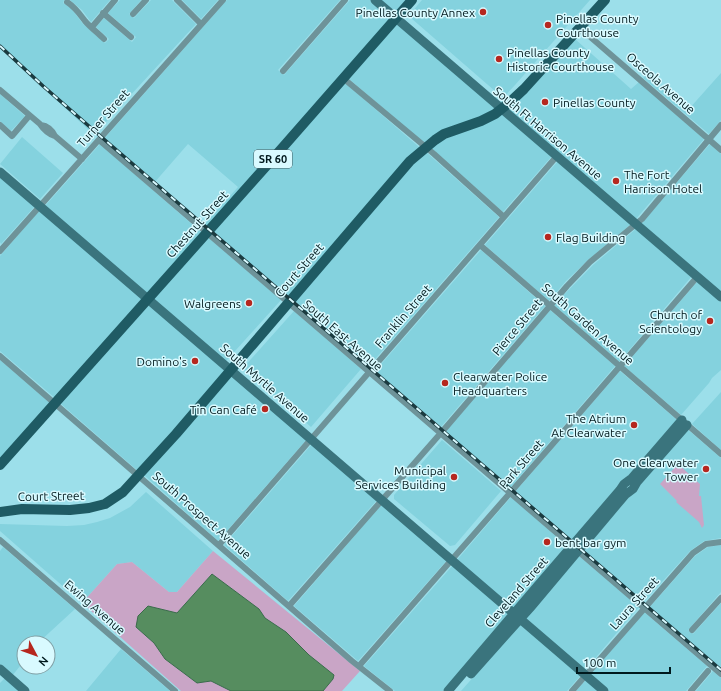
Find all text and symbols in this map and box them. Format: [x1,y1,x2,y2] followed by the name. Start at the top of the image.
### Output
[355,6,475,19] place label: Pinellas County Annex
[478,7,488,17] marker: Pinellas County Annex
[556,12,639,39] place label: Pinellas County Courthouse
[543,20,553,30] marker: Pinellas County Courthouse
[507,46,614,73] place label: Pinellas County Historic Courthouse
[624,50,698,116] street label: Osceola Avenue
[494,54,504,64] marker: Pinellas County Historic Courthouse
[491,84,605,182] street label: South Ft Harrison Avenue
[74,86,132,149] street label: Turner Street
[553,96,636,109] place label: Pinellas County
[540,97,550,107] marker: Pinellas County
[254,150,292,168] road number: SR 60
[624,168,702,195] place label: The Fort Harrison Hotel
[611,176,621,186] marker: The Fort Harrison Hotel
[164,188,231,260] street label: Chestnut Street
[556,231,626,244] place label: Flag Building
[543,232,553,242] marker: Flag Building
[272,240,326,299] street label: Court Street
[540,281,636,367] street label: South Garden Avenue
[372,282,434,350] street label: Franklin Street
[490,296,545,358] street label: Pierce Street
[184,297,241,310] place label: Walgreens
[301,297,385,373] street label: South East Avenue
[244,298,254,308] marker: Walgreens
[639,308,702,335] place label: Church of Scientology
[705,316,715,326] marker: Church of Scientology
[218,341,312,425] street label: South Myrtle Avenue
[137,355,187,368] place label: Domino's
[190,356,200,366] marker: Domino's
[453,370,547,397] place label: Clearwater Police Headquarters
[440,378,450,388] marker: Clearwater Police Headquarters
[190,403,257,416] place label: Tin Can Café
[260,404,270,414] marker: Tin Can Café
[551,412,626,439] place label: The Atrium At Clearwater
[629,420,639,430] marker: The Atrium At Clearwater
[496,437,546,491] street label: Park Street
[613,456,698,483] place label: One Clearwater Tower
[355,464,446,491] place label: Municipal Services Building
[701,464,711,474] marker: One Clearwater Tower
[150,469,254,561] street label: South Prospect Avenue
[449,472,459,482] marker: Municipal Services Building
[18,489,85,503] street label: Court Street
[555,536,626,549] place label: bent bar gym
[542,537,552,547] marker: bent bar gym
[482,554,550,630] street label: Cleveland Street
[607,574,661,632] street label: Laura Street
[62,577,128,637] street label: Ewing Avenue
[16,635,56,675] north arrow
[577,649,670,675] scale bar
[36,655,51,669] text: N
[583,656,616,669] text: 100 m

